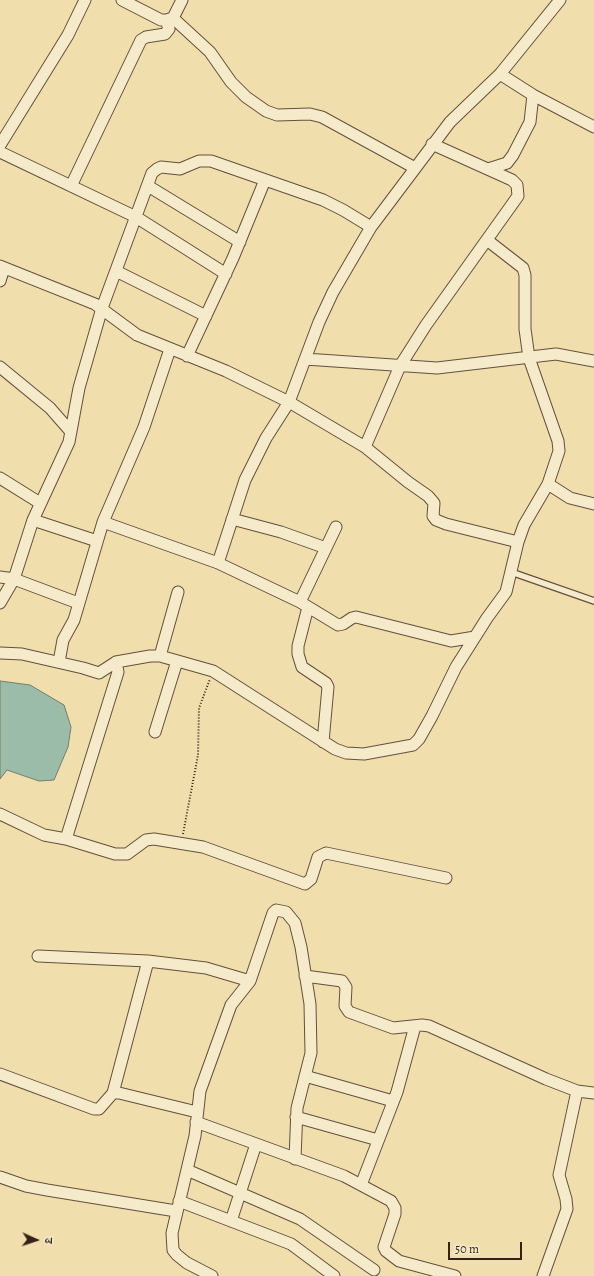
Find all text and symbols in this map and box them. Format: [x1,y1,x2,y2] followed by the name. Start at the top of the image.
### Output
[16,1220,56,1260] north arrow
[450,1234,524,1260] scale bar
[41,1237,56,1244] text: उ
[455,1241,479,1257] text: 50 m

